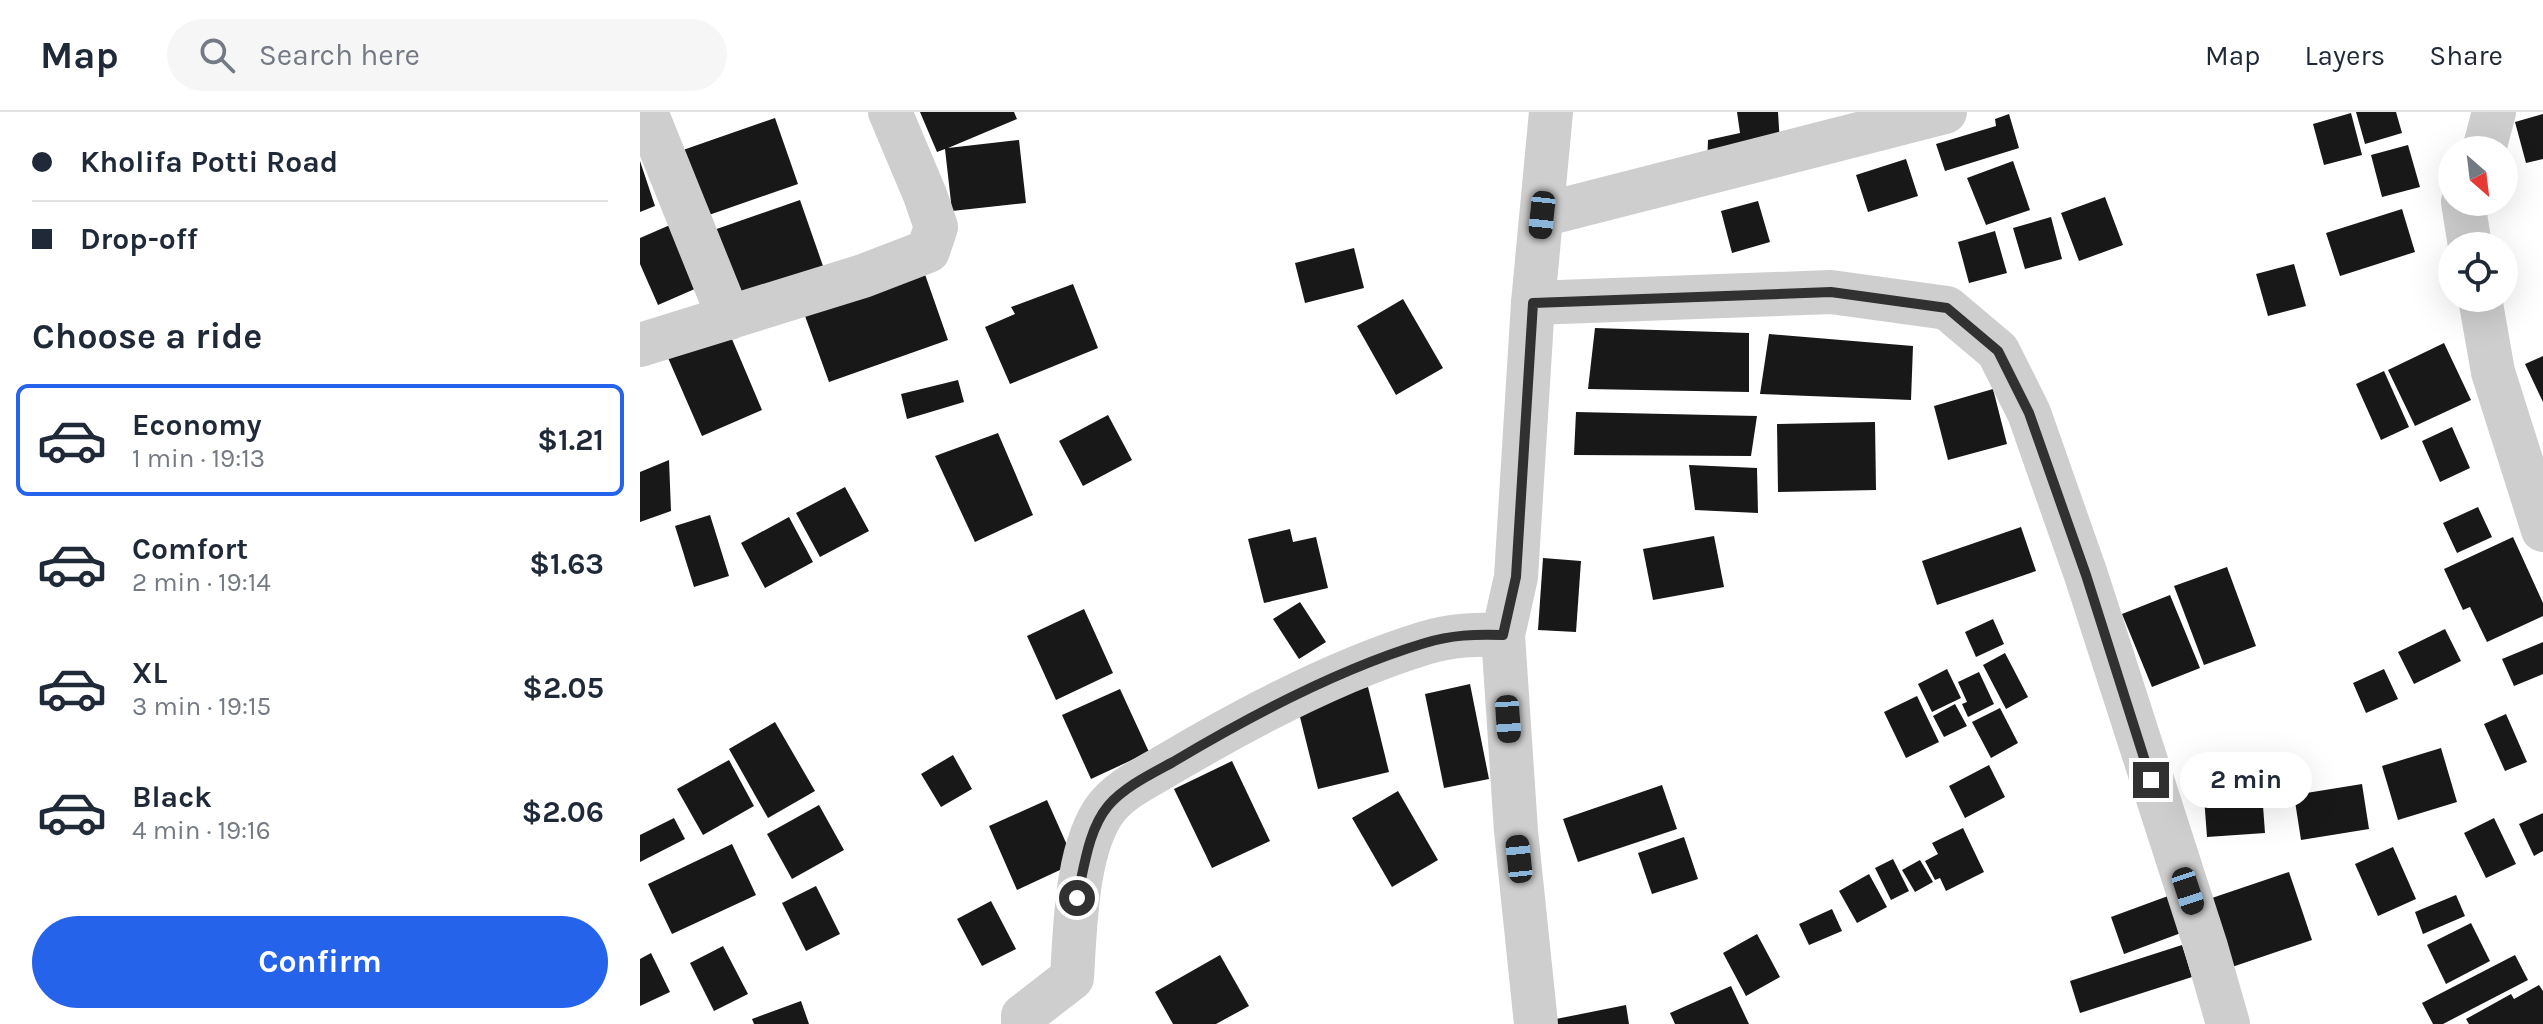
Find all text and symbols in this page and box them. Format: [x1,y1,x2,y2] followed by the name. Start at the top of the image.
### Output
[167,19,727,91] search box
[40,33,119,78] text: Map
[195,33,239,77] icon: search
[259,37,420,73] text: Search here
[2205,39,2260,72] text: Map
[2304,39,2385,72] text: Layers
[2429,39,2503,72] text: Share
[2438,136,2518,216] north arrow
[2438,136,2518,312] map controls
[80,144,338,180] text: Kholifa Potti Road
[1528,190,1556,240] car
[80,221,198,257] text: Drop-off
[2438,232,2518,312] button: locate
[32,315,262,357] text: Choose a ride
[36,404,108,476] icon: car
[132,407,262,443] text: Economy
[537,422,604,458] text: $1.21
[132,443,265,474] text: 1 min · 19:13
[36,528,108,600] icon: car
[132,531,248,567] text: Comfort
[529,546,604,582] text: $1.63
[132,567,271,598] text: 2 min · 19:14
[36,652,108,724] icon: car
[132,655,167,691] text: XL
[522,670,604,706] text: $2.05
[132,691,271,722] text: 3 min · 19:15
[1494,694,1522,744] car
[2179,752,2311,808] callout: 2 min
[2133,762,2169,798] route end
[2210,764,2282,795] text: 2 min
[36,776,108,848] icon: car
[132,779,212,815] text: Black
[522,794,604,830] text: $2.06
[132,815,271,846] text: 4 min · 19:16
[1505,834,1533,884] car
[2169,864,2207,918] car
[1059,880,1095,916] route start
[32,916,608,1008] button: Confirm

